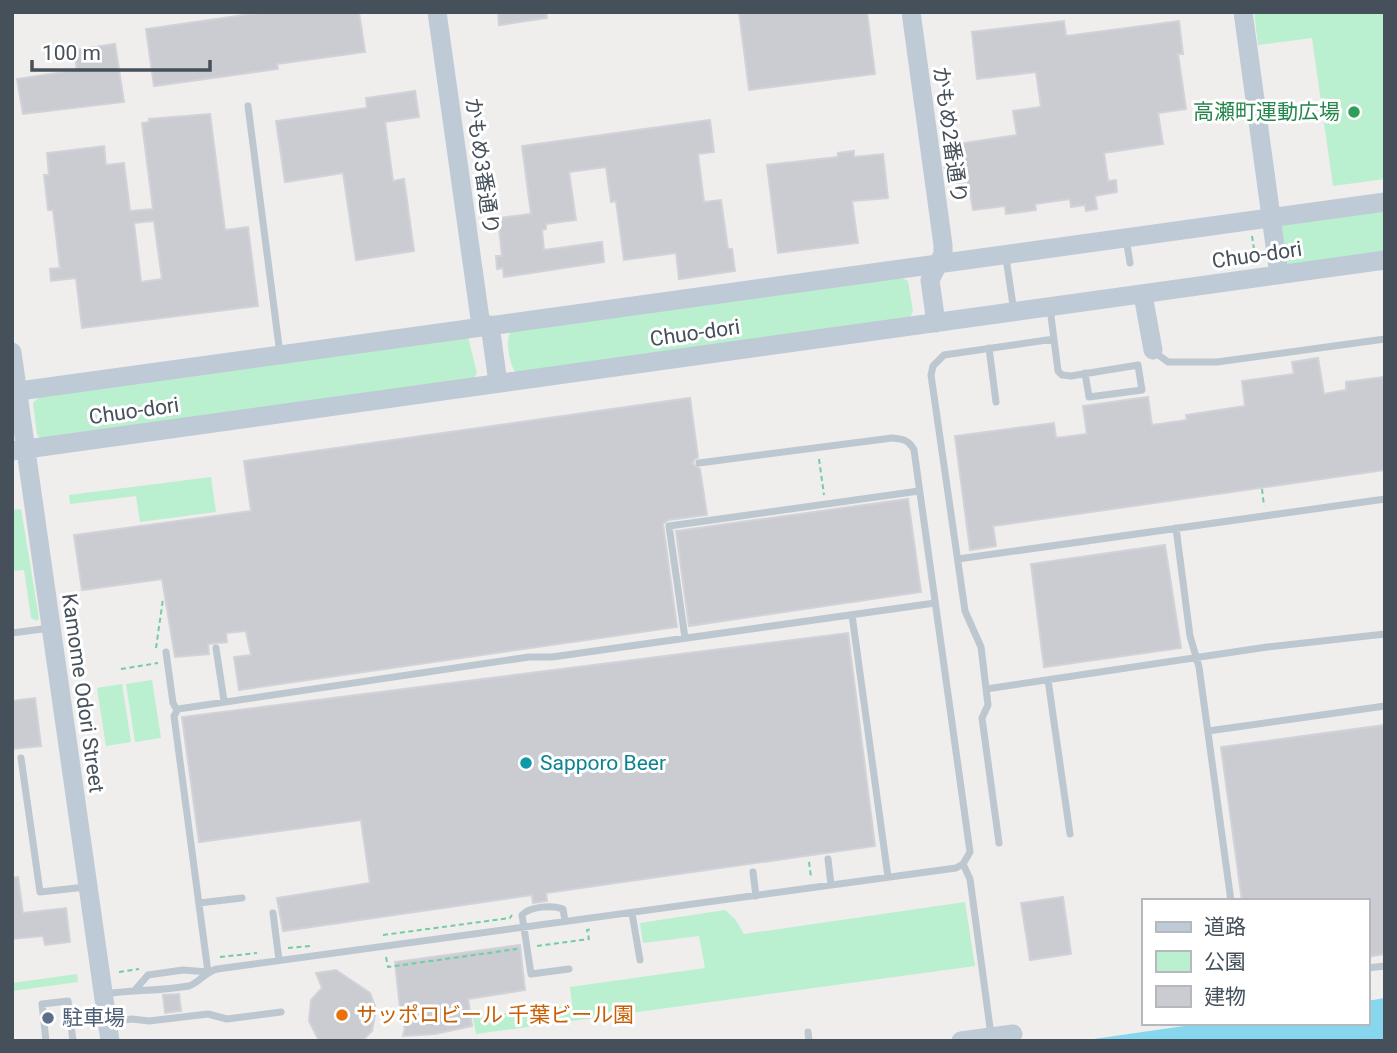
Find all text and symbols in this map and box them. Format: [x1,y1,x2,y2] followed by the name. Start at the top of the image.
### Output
[32,28,210,72] scale bar
[42,41,101,65] text: 100 m
[929,65,971,205] street label: かもめ2番通り
[461,96,503,236] street label: かもめ3番通り
[1193,100,1340,124] place label: 高瀬町運動広場
[1346,104,1362,120] marker: 高瀬町運動広場
[1210,237,1304,273] street label: Chuo-dori
[648,315,742,351] street label: Chuo-dori
[87,393,181,429] street label: Chuo-dori
[57,592,109,794] street label: Kamome Odori Street
[540,751,666,775] place label: Sapporo Beer
[518,755,534,771] marker: Sapporo Beer
[1142,899,1369,1025] legend
[1204,915,1246,939] text: 道路
[1204,950,1246,974] text: 公園
[1204,985,1246,1009] text: 建物
[356,1003,634,1027] place label: サッポロビール 千葉ビール園
[62,1006,125,1030] place label: 駐車場
[334,1007,350,1023] marker: サッポロビール 千葉ビール園
[40,1010,56,1026] marker: 駐車場

